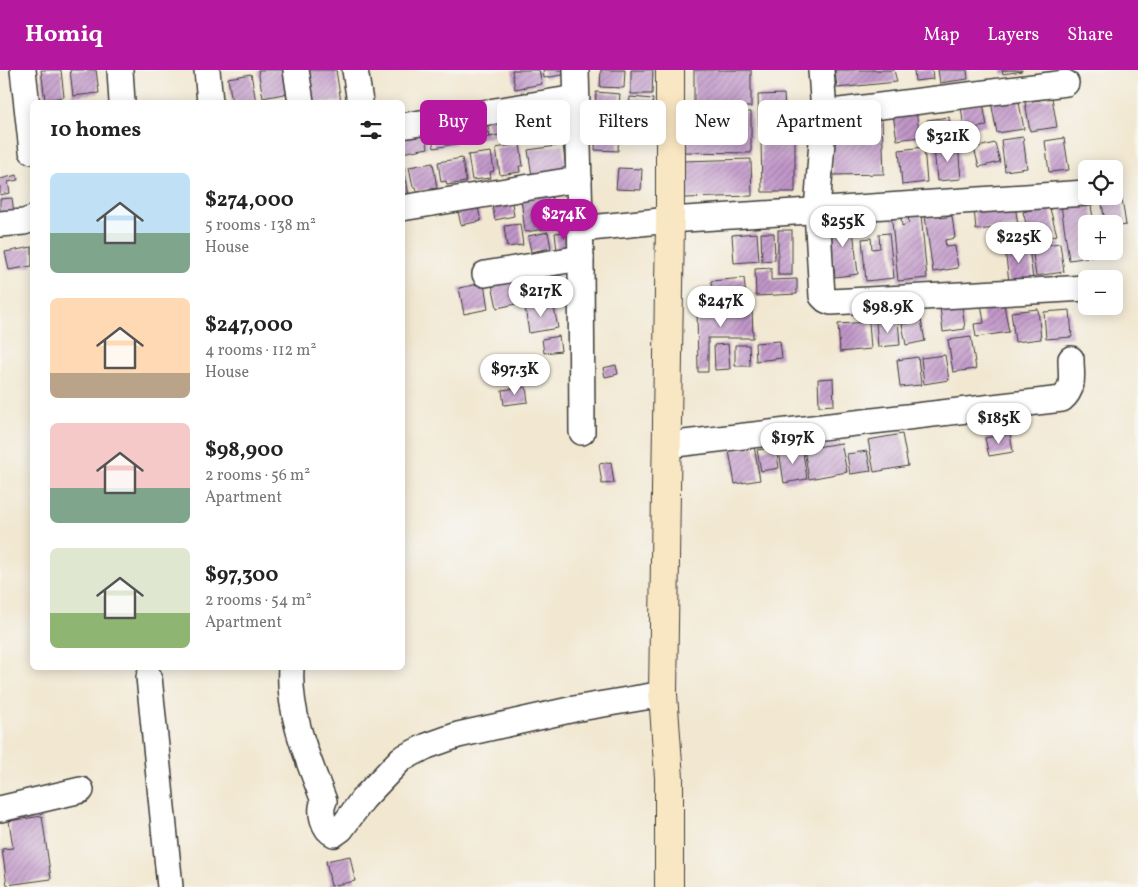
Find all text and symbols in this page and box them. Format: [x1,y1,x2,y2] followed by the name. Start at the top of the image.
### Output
[25,18,103,52] text: Homiq
[923,23,959,48] text: Map
[987,23,1039,48] text: Layers
[1067,23,1113,48] text: Share
[420,100,487,145] chip: Buy
[497,100,570,145] chip: Rent
[580,100,666,145] chip: Filters
[676,100,748,145] chip: New
[758,100,881,145] chip: Apartment
[50,116,141,145] text: 10 homes
[357,116,385,144] icon: filters
[913,121,983,163] pin: $321K
[926,126,970,148] text: $321K
[1078,160,1123,315] map controls
[1078,160,1123,205] button: locate
[205,186,294,215] text: $274,000
[90,193,150,253] icon: home
[529,198,599,241] pin: $274K
[542,204,586,226] text: $274K
[808,206,878,248] pin: $255K
[821,211,865,233] text: $255K
[205,215,316,237] text: 5 rooms · 138 m²
[1078,215,1123,260] button: +
[984,222,1054,264] pin: $225K
[997,227,1041,249] text: $225K
[205,237,249,259] text: House
[1078,270,1123,315] button: −
[506,276,576,318] pin: $217K
[520,281,562,303] text: $217K
[686,286,756,328] pin: $247K
[698,291,744,313] text: $247K
[847,292,929,334] pin: $98.9K
[862,297,914,319] text: $98.9K
[205,311,293,340] text: $247,000
[90,318,150,378] icon: home
[205,340,316,362] text: 4 rooms · 112 m²
[474,354,556,396] pin: $97.3K
[491,359,539,381] text: $97.3K
[205,362,249,384] text: House
[964,402,1034,445] pin: $185K
[977,408,1021,430] text: $185K
[758,422,828,465] pin: $197K
[771,428,815,450] text: $197K
[205,436,283,465] text: $98,900
[90,443,150,503] icon: home
[205,465,310,487] text: 2 rooms · 56 m²
[205,487,282,509] text: Apartment
[205,561,278,590] text: $97,300
[90,568,150,628] icon: home
[205,590,312,612] text: 2 rooms · 54 m²
[205,612,282,634] text: Apartment

